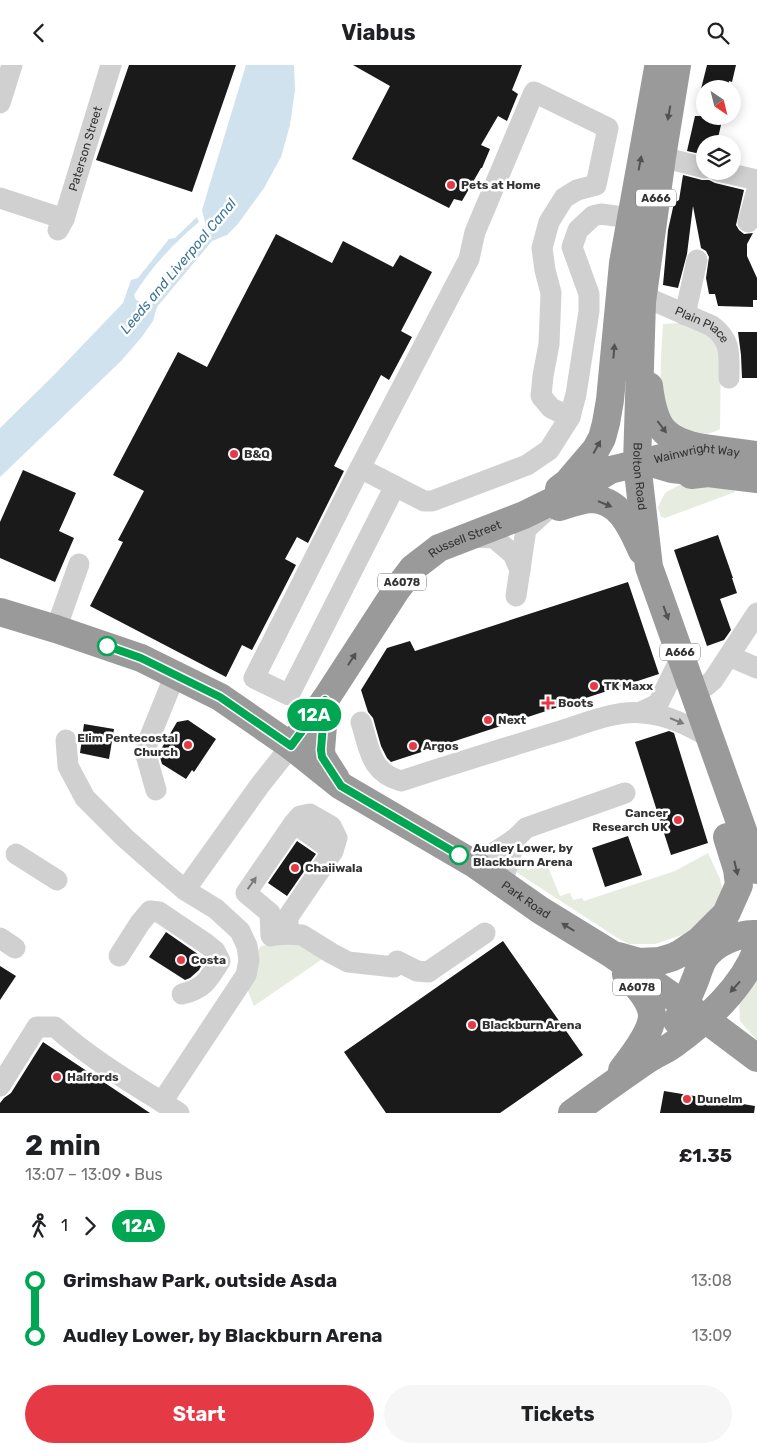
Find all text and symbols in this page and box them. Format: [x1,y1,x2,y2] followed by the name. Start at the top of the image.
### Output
[25,19,53,47] icon: back
[341,19,416,46] text: Viabus
[704,19,732,47] icon: search
[696,80,741,125] north arrow
[696,80,741,180] map controls
[66,104,105,193] street label: Paterson Street
[665,105,673,121] one-way arrow
[696,135,741,180] button: layers
[637,154,645,170] one-way arrow
[461,178,541,192] place label: Pets at Home
[445,179,457,191] marker: Pets at Home
[636,190,676,207] road number: A666
[117,195,240,337] water label: Leeds and Liverpool Canal
[673,304,732,346] street label: Plain Place
[611,343,619,359] one-way arrow
[657,420,667,434] one-way arrow
[593,439,601,454] one-way arrow
[652,441,741,466] street label: Wainwright Way
[630,442,649,511] street label: Bolton Road
[244,447,270,461] place label: B&Q
[228,448,240,460] marker: B&Q
[598,500,612,508] one-way arrow
[426,517,503,561] street label: Russell Street
[378,573,426,591] road number: A6078
[662,606,670,621] one-way arrow
[97,636,117,656] unlabelled marker
[660,643,700,661] road number: A666
[347,652,356,665] one-way arrow
[604,679,653,693] place label: TK Maxx
[588,680,600,692] marker: TK Maxx
[558,696,594,710] place label: Boots
[542,697,554,709] marker: Boots
[285,699,343,731] line badge: 12A
[297,704,331,726] text: 12A
[498,713,527,727] place label: Next
[482,714,494,726] marker: Next
[670,717,684,725] one-way arrow
[77,731,178,759] place label: Elim Pentecostal Church
[182,739,194,751] marker: Elim Pentecostal Church
[423,739,459,753] place label: Argos
[407,740,419,752] marker: Argos
[592,806,669,834] place label: Cancer Research UK
[672,814,684,826] marker: Cancer Research UK
[473,841,573,869] place label: Audley Lower, by Blackburn Arena
[449,845,469,865] marker: Audley Lower, by Blackburn Arena
[732,860,740,875] one-way arrow
[305,861,363,875] place label: Chaiiwala
[289,862,301,874] marker: Chaiiwala
[247,877,257,890] one-way arrow
[499,878,553,922] street label: Park Road
[562,923,575,932] one-way arrow
[191,953,226,967] place label: Costa
[175,954,187,966] marker: Costa
[613,979,661,995] road number: A6078
[729,980,741,992] one-way arrow
[482,1018,582,1032] place label: Blackburn Arena
[466,1019,478,1031] marker: Blackburn Arena
[67,1070,119,1084] place label: Halfords
[51,1071,63,1083] marker: Halfords
[697,1092,743,1106] place label: Dunelm
[681,1093,693,1105] marker: Dunelm
[25,1129,101,1162] text: 2 min
[679,1144,732,1167] text: £1.35
[25,1165,163,1184] text: 13:07 – 13:09 · Bus
[25,1212,53,1240] icon: walk
[76,1212,104,1240] icon: forward
[122,1215,155,1237] text: 12A
[61,1216,68,1235] text: 1
[63,1269,337,1292] text: Grimshaw Park, outside Asda
[691,1271,732,1290] text: 13:08
[63,1324,383,1347] text: Audley Lower, by Blackburn Arena
[692,1326,732,1345] text: 13:09
[25,1385,374,1443] button: Start
[384,1385,732,1443] button: Tickets

